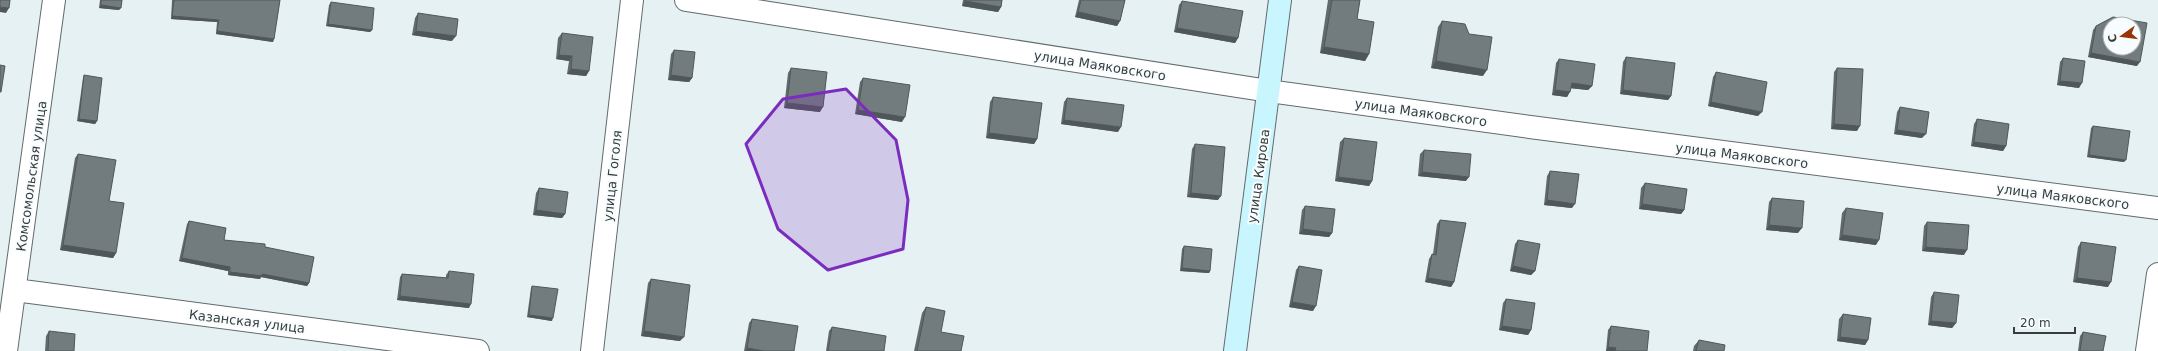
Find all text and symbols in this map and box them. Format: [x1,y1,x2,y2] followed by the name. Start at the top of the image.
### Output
[2102,16,2142,56] north arrow
[2105,33,2120,44] text: С
[1033,48,1167,83] street label: улица Маяковского
[1354,96,1488,129] street label: улица Маяковского
[13,100,50,252] street label: Комсомольская улица
[1244,128,1273,224] street label: улица Кирова
[600,129,625,223] street label: улица Гоголя
[1675,140,1809,171] street label: улица Маяковского
[1996,181,2130,212] street label: улица Маяковского
[188,307,306,336] street label: Казанская улица
[2014,309,2075,335] scale bar
[2020,316,2051,330] text: 20 m

